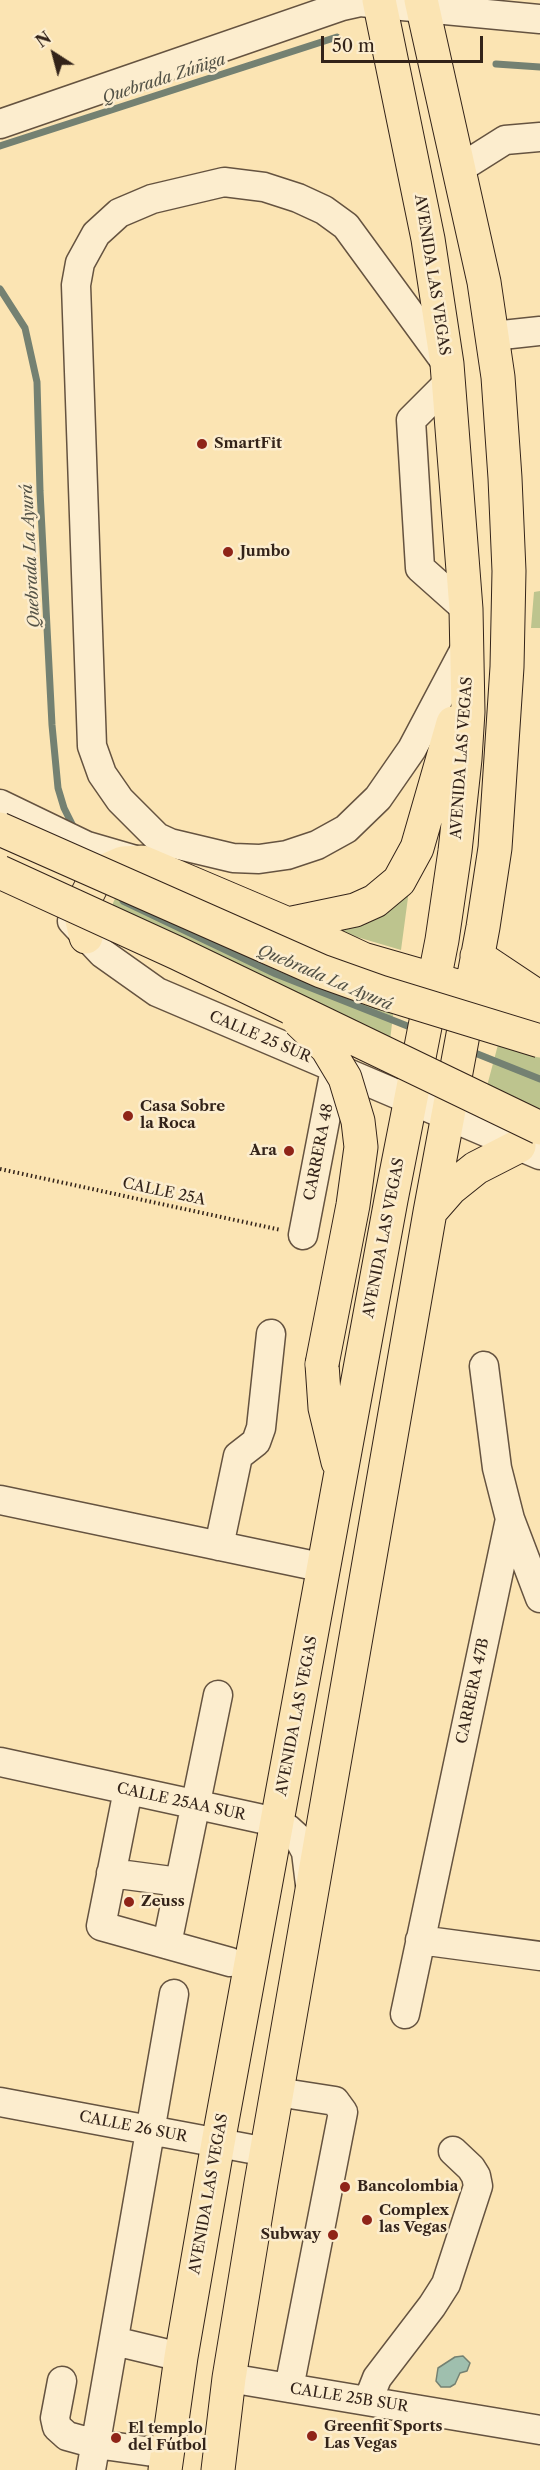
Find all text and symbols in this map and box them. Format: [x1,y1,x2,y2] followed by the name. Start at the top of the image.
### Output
[24,24,84,84] north arrow
[324,24,486,62] scale bar
[32,27,55,52] text: N
[332,35,375,57] text: 50 m
[100,50,228,108] water label: Quebrada Zúñiga
[410,193,454,357] street label: AVENIDA LAS VEGAS
[214,435,282,453] place label: SmartFit
[195,437,209,451] marker: SmartFit
[18,483,44,629] water label: Quebrada La Ayurá
[240,543,290,561] place label: Jumbo
[221,545,235,559] marker: Jumbo
[447,676,477,840] street label: AVENIDA LAS VEGAS
[255,941,395,1015] water label: Quebrada La Ayurá
[206,1007,314,1067] street label: CALLE 25 SUR
[140,1098,225,1133] place label: Casa Sobre la Roca
[301,1102,337,1202] street label: CARRERA 48
[121,1109,135,1123] marker: Casa Sobre la Roca
[250,1142,277,1160] place label: Ara
[282,1144,296,1158] marker: Ara
[360,1156,408,1320] street label: AVENIDA LAS VEGAS
[121,1174,207,1210] street label: CALLE 25A
[273,1634,321,1798] street label: AVENIDA LAS VEGAS
[453,1637,493,1745] street label: CARRERA 47B
[115,1780,247,1824] street label: CALLE 25AA SUR
[141,1893,185,1911] place label: Zeuss
[122,1895,136,1909] marker: Zeuss
[77,2108,189,2146] street label: CALLE 26 SUR
[186,2112,232,2276] street label: AVENIDA LAS VEGAS
[357,2178,458,2196] place label: Bancolombia
[338,2180,352,2194] marker: Bancolombia
[379,2202,449,2237] place label: Complex las Vegas
[360,2213,374,2227] marker: Complex las Vegas
[260,2226,321,2244] place label: Subway
[326,2228,340,2242] marker: Subway
[289,2380,409,2416] street label: CALLE 25B SUR
[324,2418,442,2453] place label: Greenfit Sports Las Vegas
[128,2420,207,2455] place label: El templo del Fútbol
[305,2429,319,2443] marker: Greenfit Sports Las Vegas
[109,2431,123,2445] marker: El templo del Fútbol

